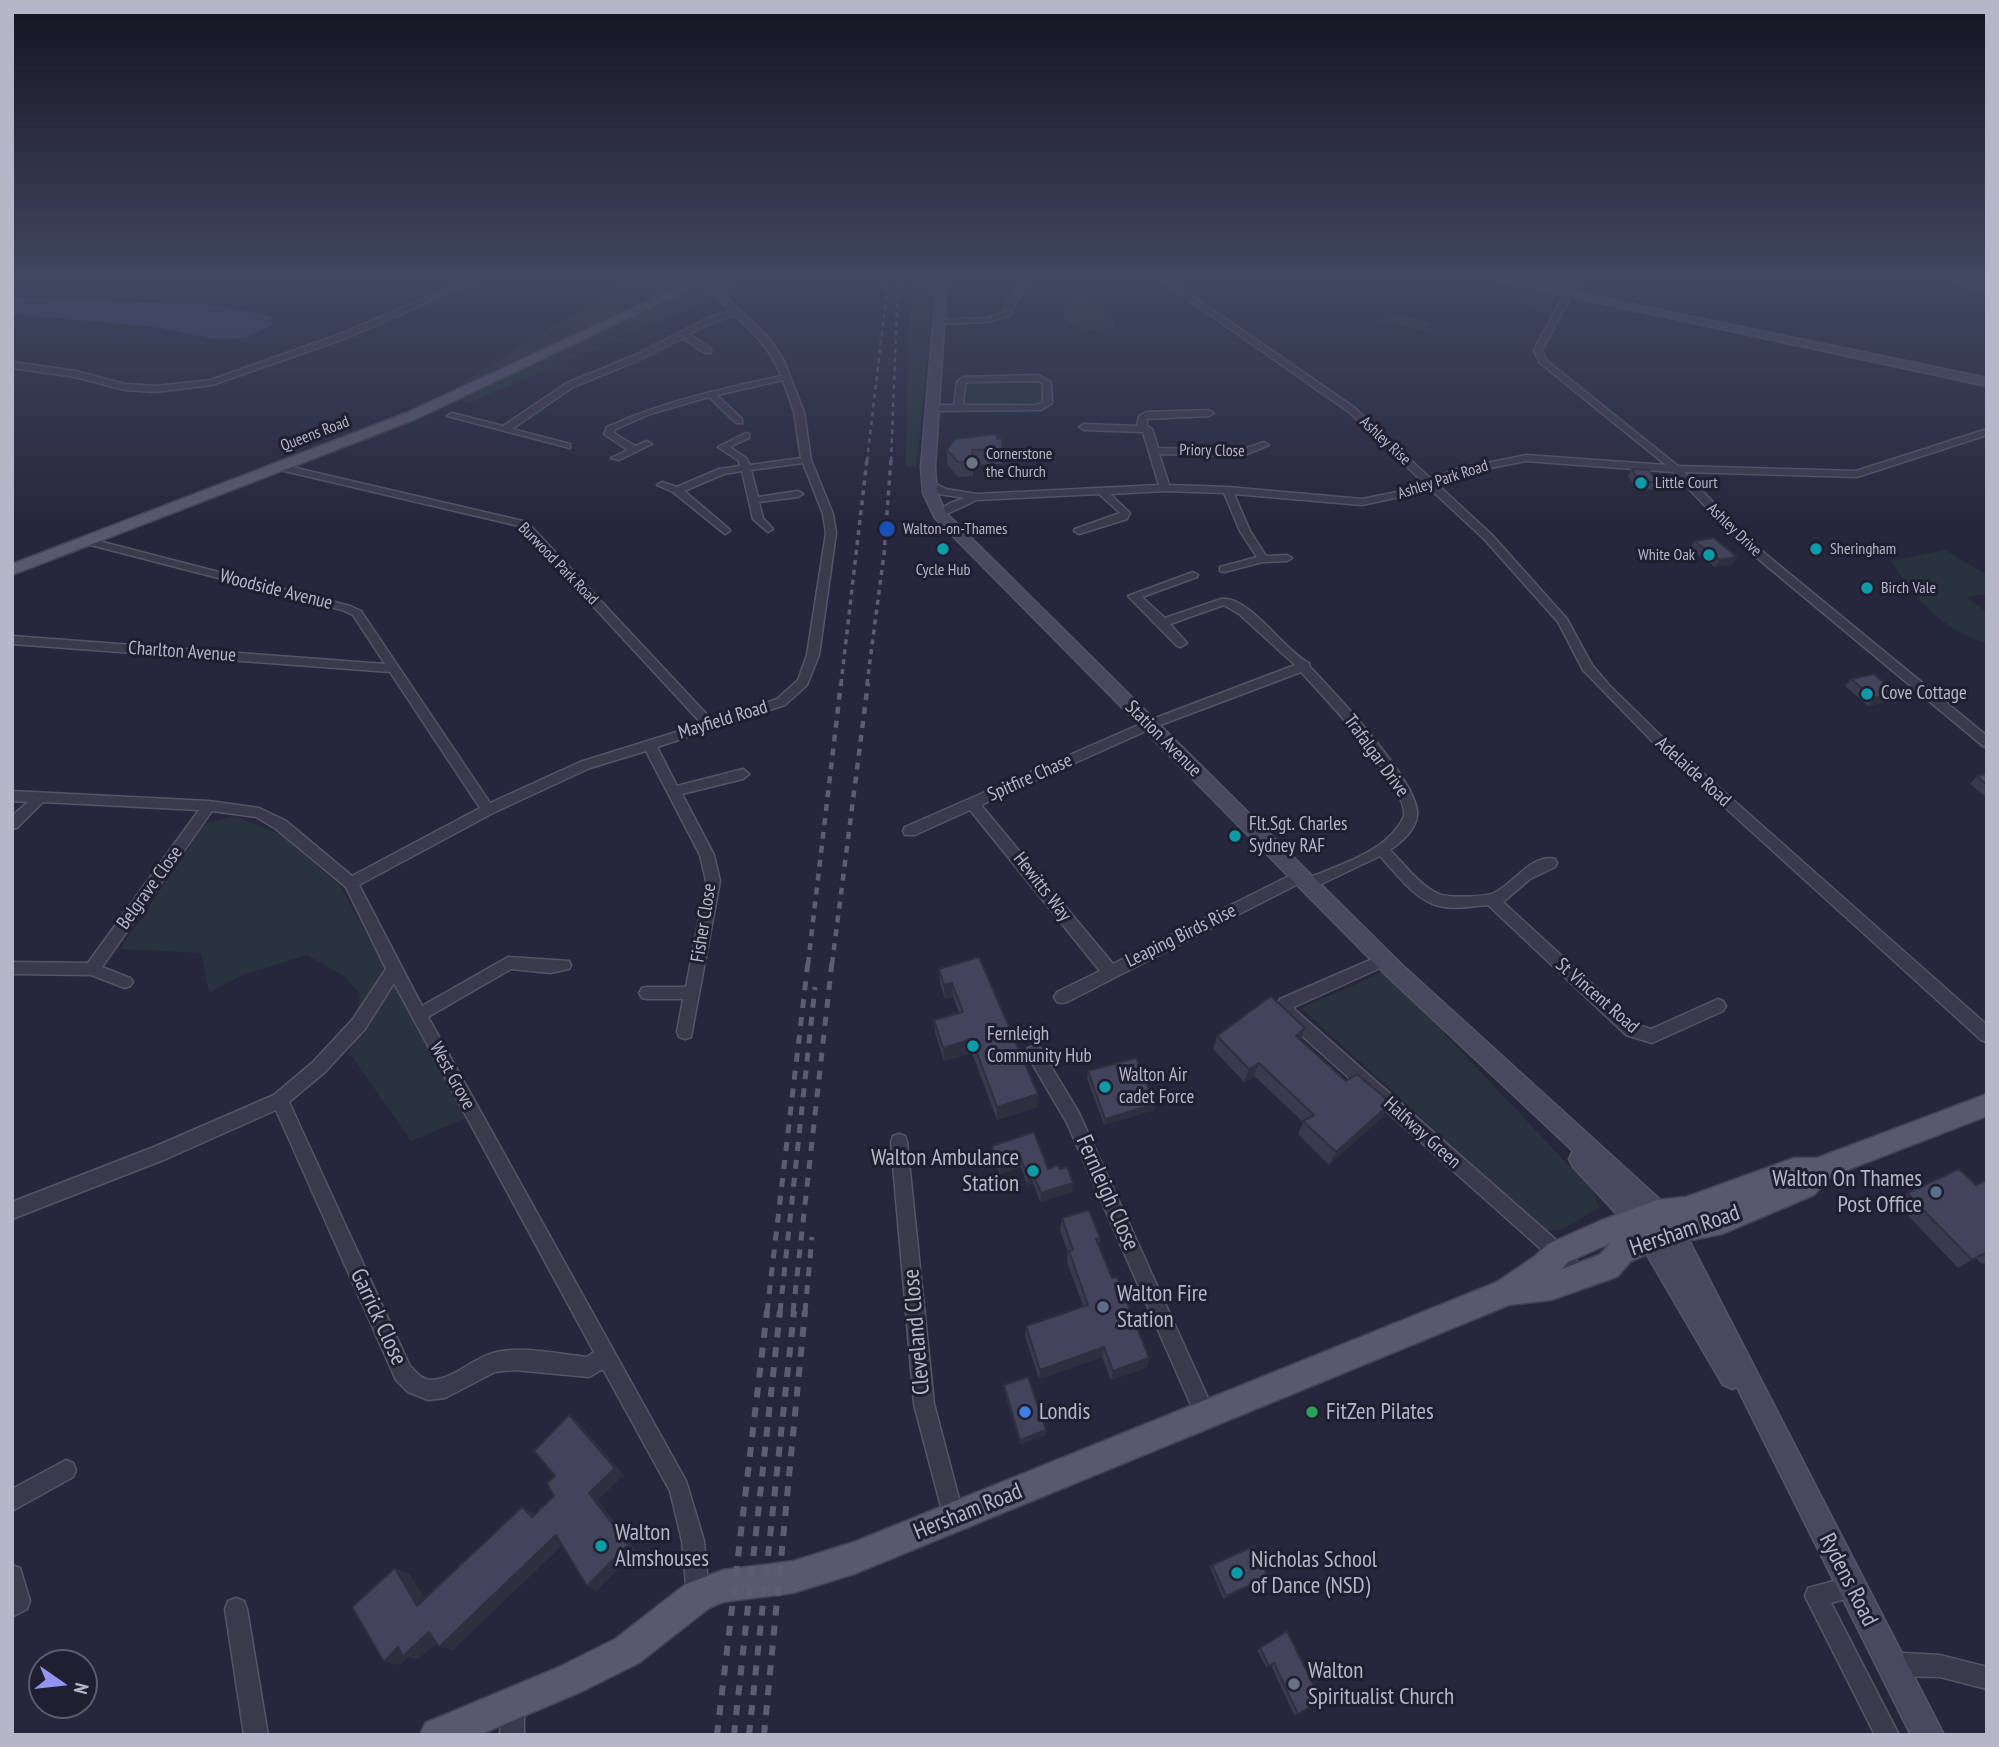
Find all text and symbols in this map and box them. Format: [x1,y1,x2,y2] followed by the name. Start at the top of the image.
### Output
[278,412,352,456] street label: Queens Road
[1356,413,1414,469] street label: Ashley Rise
[1179,441,1245,461] street label: Priory Close
[986,444,1052,482] place label: Cornerstone the Church
[964,455,980,471] marker: Cornerstone the Church
[1395,456,1491,504] street label: Ashley Park Road
[1655,473,1718,493] place label: Little Court
[1633,475,1649,491] marker: Little Court
[1703,499,1765,561] street label: Ashley Drive
[514,519,602,609] street label: Burwood Park Road
[877,519,897,539] marker: Walton-on-Thames
[903,519,1008,539] place label: Walton-on-Thames
[1830,539,1896,559] place label: Sheringham
[935,541,951,557] marker: Cycle Hub
[1808,541,1824,557] marker: Sheringham
[1638,545,1695,565] place label: White Oak
[1701,547,1717,563] marker: White Oak
[916,560,970,580] place label: Cycle Hub
[217,565,335,615] street label: Woodside Avenue
[1881,578,1936,598] place label: Birch Vale
[1859,580,1875,596] marker: Birch Vale
[127,637,237,667] street label: Charlton Avenue
[1881,683,1967,705] place label: Cove Cottage
[1859,686,1875,702] marker: Cove Cottage
[676,696,770,744] street label: Mayfield Road
[1120,696,1206,782] street label: Station Avenue
[1339,710,1413,802] street label: Trafalgar Drive
[1651,732,1735,812] street label: Adelaide Road
[984,749,1076,807] street label: Spitfire Chase
[1249,814,1347,858] place label: Flt.Sgt. Charles Sydney RAF
[1227,828,1243,844] marker: Flt.Sgt. Charles Sydney RAF
[112,842,188,934] street label: Belgrave Close
[1008,848,1076,926] street label: Hewitts Way
[687,882,721,964] street label: Fisher Close
[1122,899,1240,973] street label: Leaping Birds Rise
[1551,954,1643,1038] street label: St Vincent Road
[987,1024,1092,1068] place label: Fernleigh Community Hub
[424,1038,480,1114] street label: West Grove
[965,1038,981,1054] marker: Fernleigh Community Hub
[1119,1065,1194,1109] place label: Walton Air cadet Force
[1097,1079,1113,1095] marker: Walton Air cadet Force
[1379,1093,1465,1173] street label: Halfway Green
[1069,1131,1145,1255] street label: Fernleigh Close
[871,1144,1019,1198] place label: Walton Ambulance Station
[1025,1163,1041,1179] marker: Walton Ambulance Station
[1772,1165,1922,1219] place label: Walton On Thames Post Office
[1928,1184,1944,1200] marker: Walton On Thames Post Office
[1626,1199,1744,1263] street label: Hersham Road
[344,1264,412,1370] street label: Garrick Close
[898,1268,936,1396] street label: Cleveland Close
[1117,1280,1208,1334] place label: Walton Fire Station
[1095,1299,1111,1315] marker: Walton Fire Station
[1039,1398,1090,1426] place label: Londis
[1326,1398,1434,1426] place label: FitZen Pilates
[1017,1404,1033,1420] marker: Londis
[1304,1404,1320,1420] marker: FitZen Pilates
[910,1478,1026,1546] street label: Hersham Road
[615,1519,709,1573] place label: Walton Almshouses
[1813,1529,1883,1631] street label: Rydens Road
[593,1538,609,1554] marker: Walton Almshouses
[1251,1546,1377,1600] place label: Nicholas School of Dance (NSD)
[1229,1565,1245,1581] marker: Nicholas School of Dance (NSD)
[28,1649,98,1719] north arrow
[1308,1657,1454,1711] place label: Walton Spiritualist Church
[1286,1676,1302,1692] marker: Walton Spiritualist Church
[69,1681,94,1696] text: N

